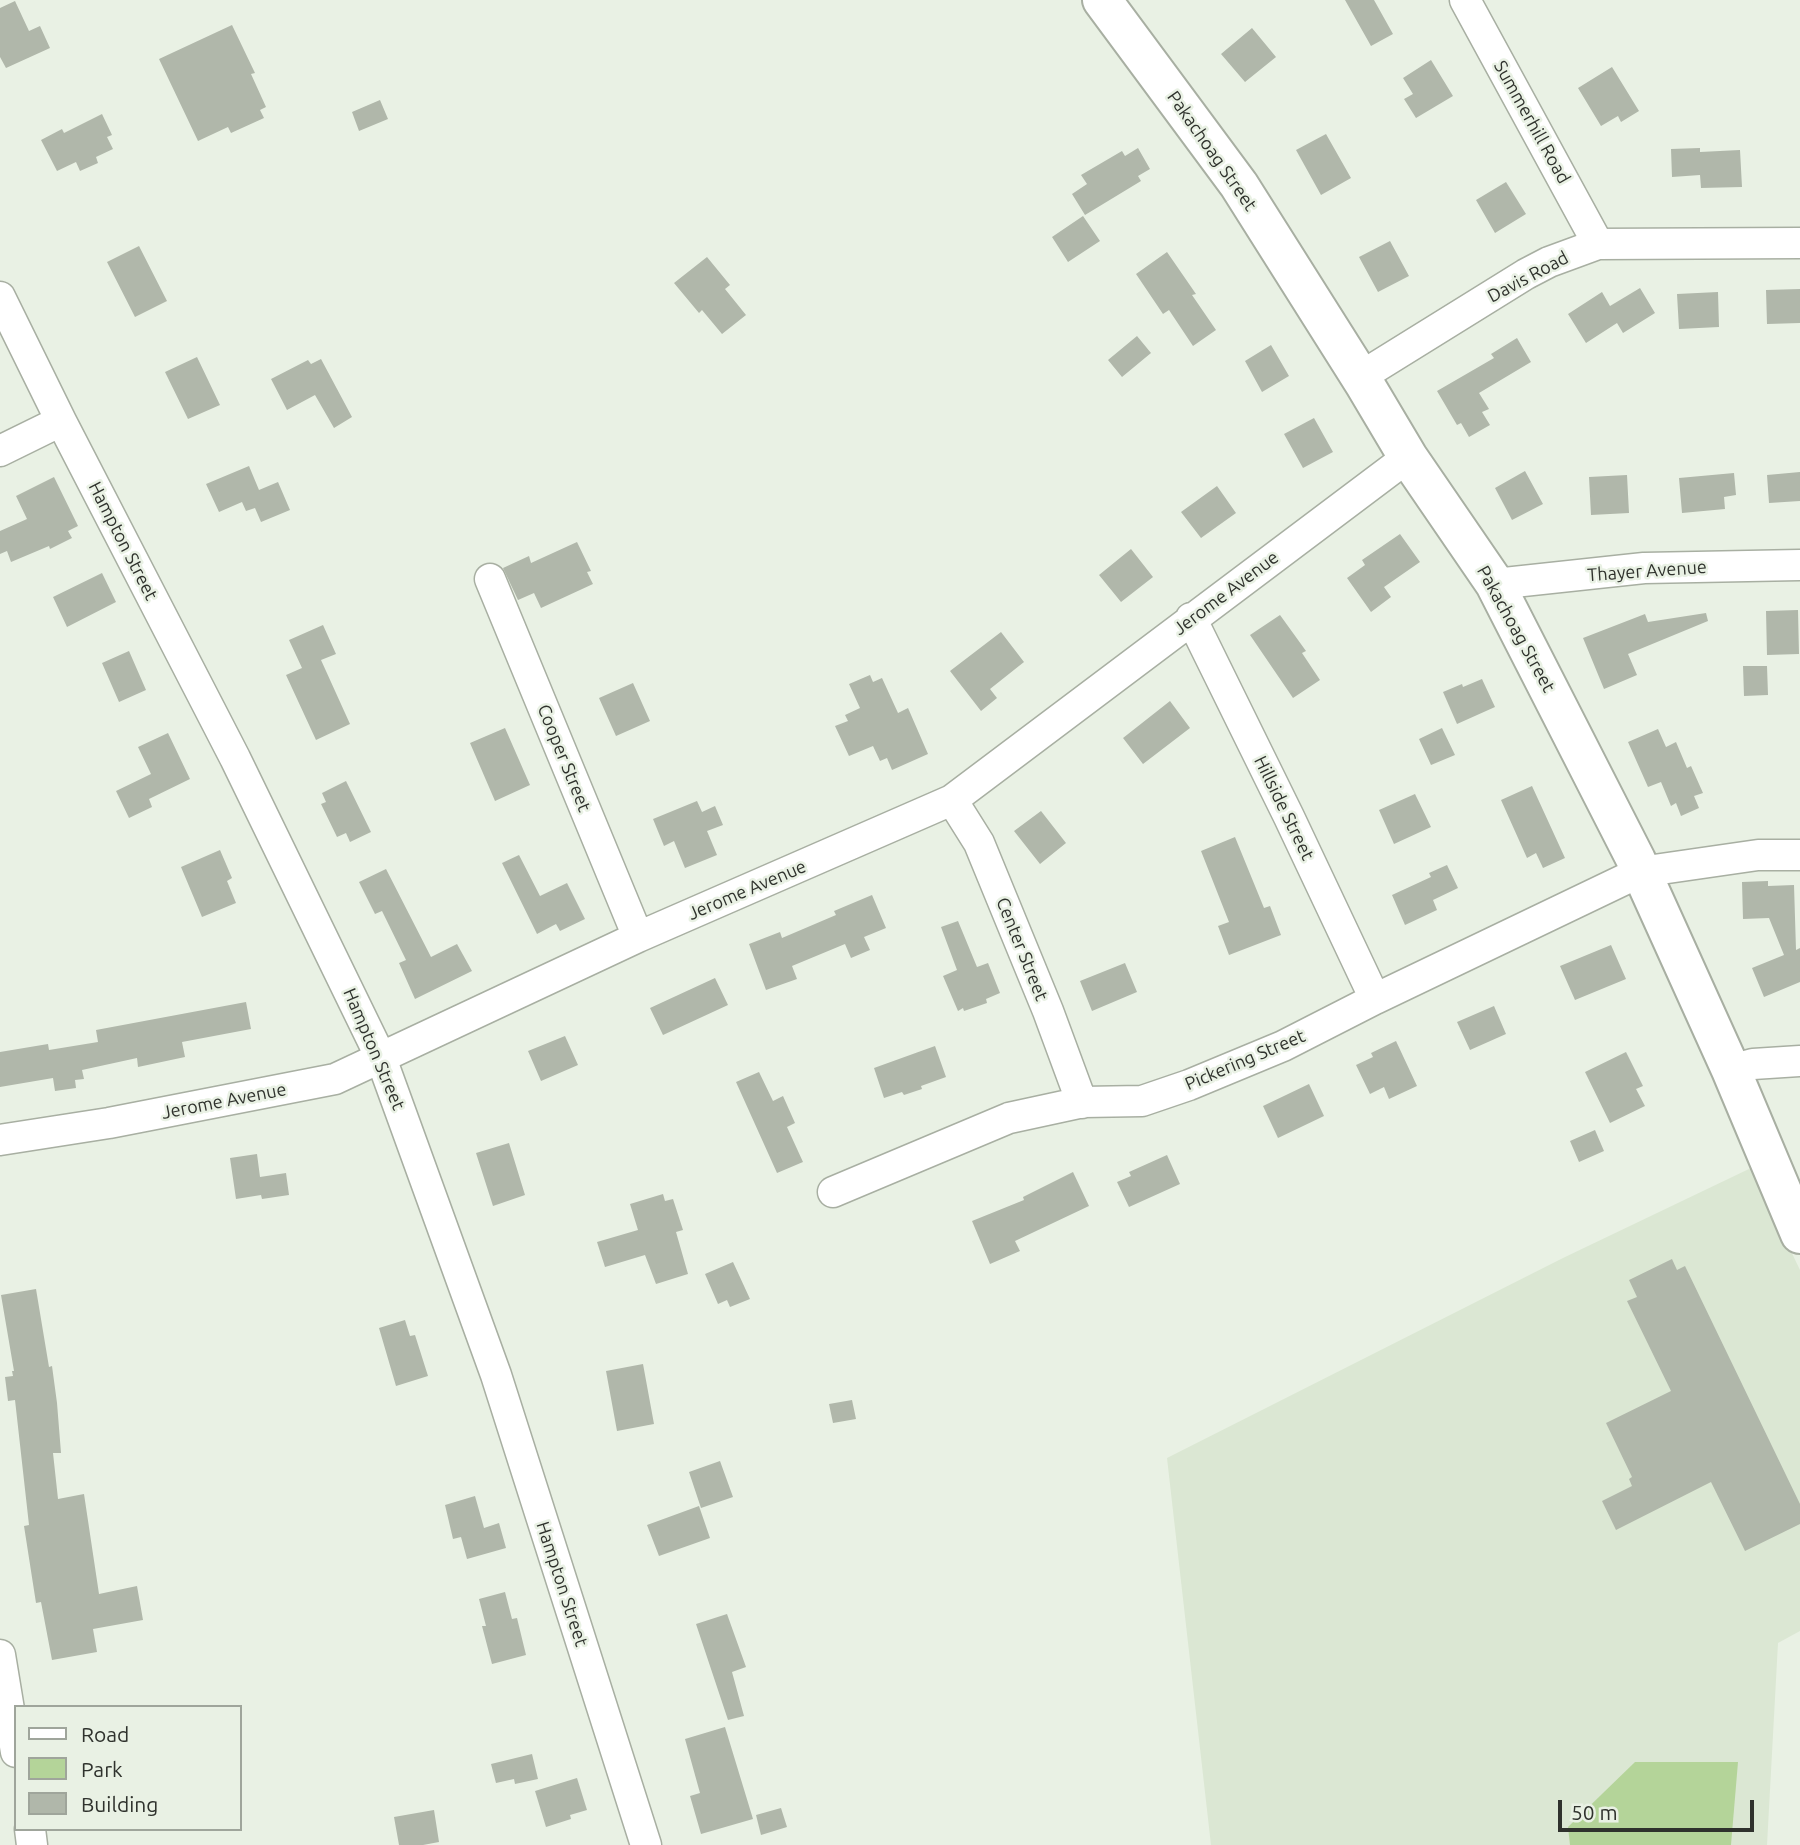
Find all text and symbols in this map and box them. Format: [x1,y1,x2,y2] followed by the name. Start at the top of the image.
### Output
[1489,57,1575,187] street label: Summerhill Road
[1163,87,1261,215] street label: Pakachoag Street
[1484,247,1572,307] street label: Davis Road
[84,478,162,604] street label: Hampton Street
[1169,546,1283,640] street label: Jerome Avenue
[1587,556,1707,586] street label: Thayer Avenue
[1472,562,1560,696] street label: Pakachoag Street
[533,701,595,815] street label: Cooper Street
[1249,752,1319,864] street label: Hillside Street
[685,855,809,925] street label: Jerome Avenue
[991,894,1053,1004] street label: Center Street
[339,985,409,1113] street label: Hampton Street
[1182,1025,1308,1095] street label: Pickering Street
[160,1078,288,1124] street label: Jerome Avenue
[532,1519,592,1649] street label: Hampton Street
[14,1705,242,1831] legend
[81,1722,129,1746] text: Road
[81,1757,123,1781] text: Park
[1562,1786,1758,1830] scale bar
[81,1792,158,1816] text: Building
[1571,1800,1618,1824] text: 50 m

